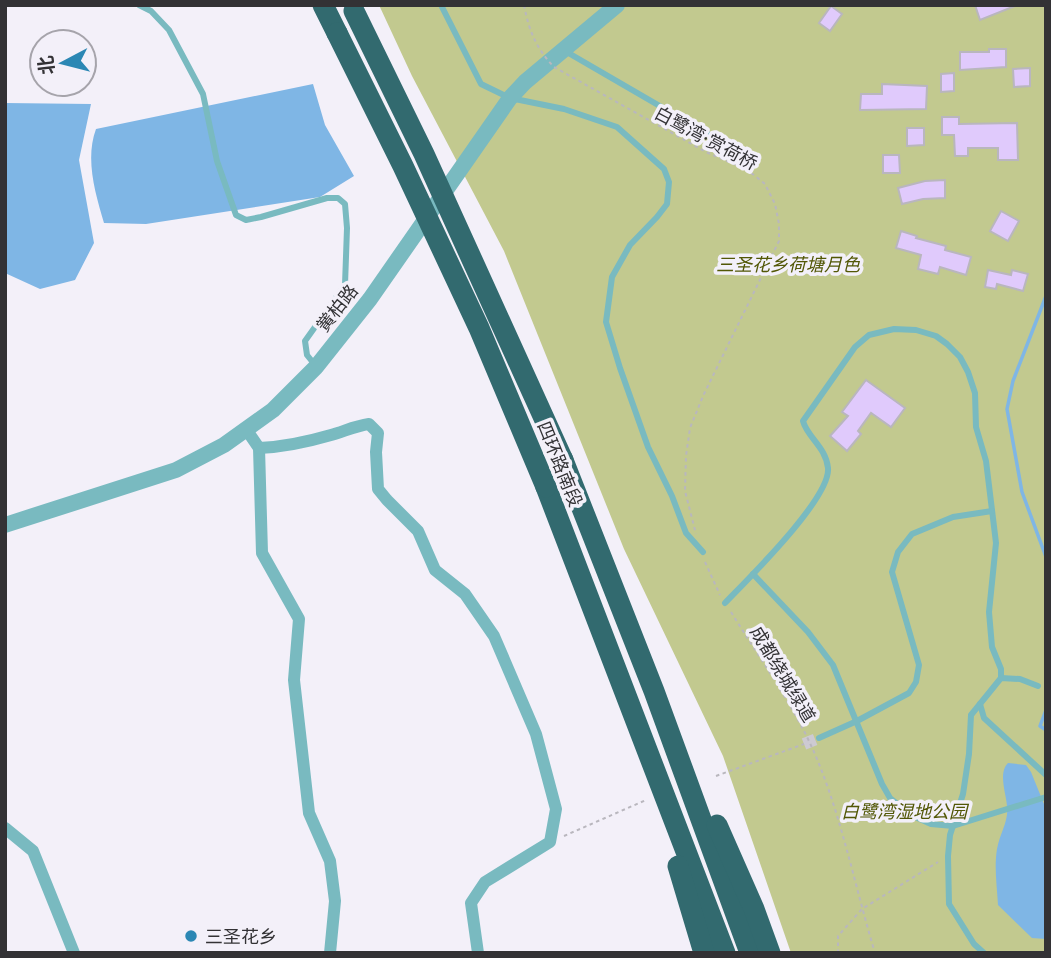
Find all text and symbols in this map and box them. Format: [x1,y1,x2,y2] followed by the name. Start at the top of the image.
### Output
[28,28,98,98] north arrow
[32,54,60,76] text: 北
[650,100,762,176] street label: 白鹭湾·赏荷桥
[716,252,861,277] park label: 三圣花乡荷塘月色
[311,279,363,337] street label: 黉柏路
[532,418,588,510] street label: 四环路南段
[744,621,822,727] street label: 成都绕城绿道
[841,799,970,824] park label: 白鹭湾湿地公园
[205,924,277,949] place label: 三圣花乡
[183,928,199,944] marker: 三圣花乡

